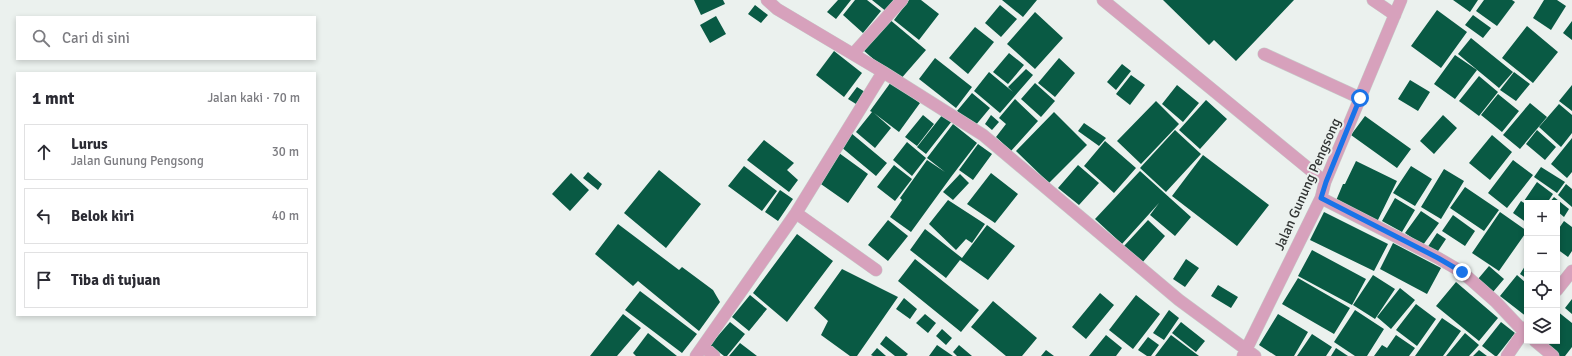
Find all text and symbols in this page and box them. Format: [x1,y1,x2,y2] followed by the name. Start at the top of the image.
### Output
[16,16,316,60] search box
[30,27,52,49] icon: search
[62,29,130,47] text: Cari di sini
[32,88,74,109] text: 1 mnt
[1351,89,1369,107] route start
[208,90,300,106] text: Jalan kaki · 70 m
[1271,115,1344,253] street label: Jalan Gunung Pengsong
[71,135,108,153] text: Lurus
[33,141,55,163] icon: ahead
[272,144,299,160] text: 30 m
[71,153,204,169] text: Jalan Gunung Pengsong
[1524,200,1560,344] map controls
[1524,200,1560,236] button: +
[33,205,55,227] icon: left
[71,207,134,225] text: Belok kiri
[272,208,299,224] text: 40 m
[1524,236,1560,272] button: −
[1453,263,1471,281] route end
[33,269,55,291] icon: arrive
[71,271,161,289] text: Tiba di tujuan
[1524,272,1560,308] button: locate
[1524,308,1560,344] button: layers

